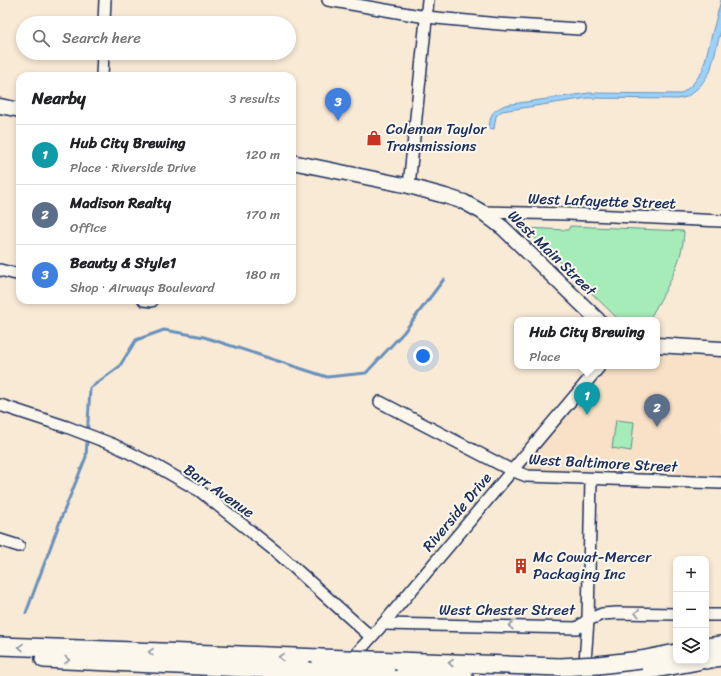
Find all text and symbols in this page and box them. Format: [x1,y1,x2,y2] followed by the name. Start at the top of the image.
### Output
[16,16,296,60] search box
[62,25,141,51] text: Search here
[30,27,52,49] icon: search
[32,83,86,113] text: Nearby
[229,87,280,110] text: 3 results
[325,88,351,121] pin: 3
[386,116,487,159] place label: Coleman Taylor Transmissions
[365,129,383,147] shop icon: Coleman Taylor Transmissions
[70,130,186,156] text: Hub City Brewing
[42,143,48,166] text: 1
[245,143,280,166] text: 120 m
[70,156,196,179] text: Place · Riverside Drive
[527,185,677,217] street label: West Lafayette Street
[70,190,171,216] text: Madison Realty
[41,203,49,226] text: 2
[245,203,280,226] text: 170 m
[501,204,603,303] street label: West Main Street
[70,216,107,239] text: Office
[70,250,176,276] text: Beauty & Style1
[41,263,49,286] text: 3
[245,263,280,286] text: 180 m
[70,276,214,299] text: Shop · Airways Boulevard
[514,317,660,369] popup
[529,319,645,345] text: Hub City Brewing
[529,345,560,368] text: Place
[413,346,433,366] your location
[574,382,600,415] pin: 1
[644,394,670,427] pin: 2
[528,446,679,480] street label: West Baltimore Street
[178,457,260,525] street label: Barr Avenue
[416,466,498,558] street label: Riverside Drive
[533,544,652,587] place label: Mc Cowat-Mercer Packaging Inc
[673,556,709,664] map controls
[673,556,709,592] button: +
[512,557,530,575] building icon: Mc Cowat-Mercer Packaging Inc
[673,592,709,628] button: −
[439,597,576,623] street label: West Chester Street
[634,609,640,617] one-way arrow
[508,622,514,630] one-way arrow
[673,628,709,664] button: layers
[18,642,24,651] one-way arrow
[148,647,154,656] one-way arrow
[278,653,284,661] one-way arrow
[64,656,70,665] one-way arrow
[448,659,454,668] one-way arrow

